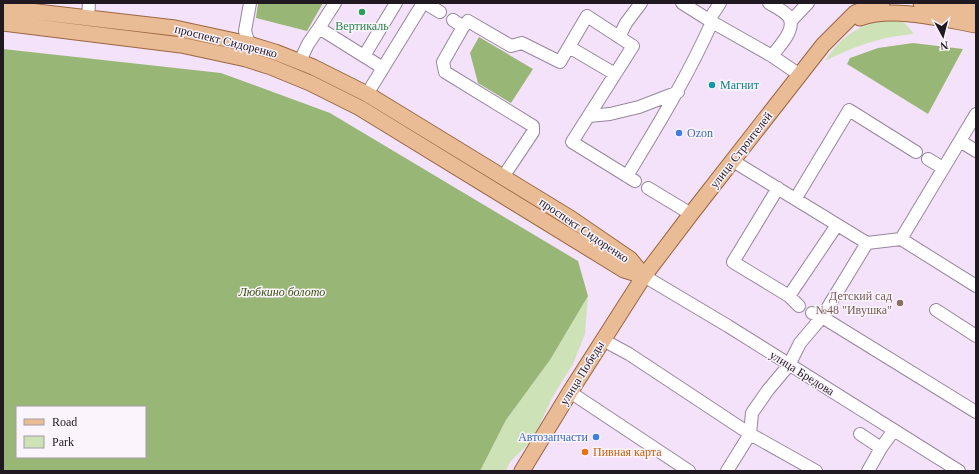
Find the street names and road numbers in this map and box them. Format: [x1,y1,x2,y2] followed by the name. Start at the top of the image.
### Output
[173,21,279,61] street label: проспект Сидоренко
[707,109,775,191] street label: улица Строителей
[536,195,632,265] street label: проспект Сидоренко
[557,339,607,407] street label: улица Победы
[767,348,837,399] street label: улица Бредова

